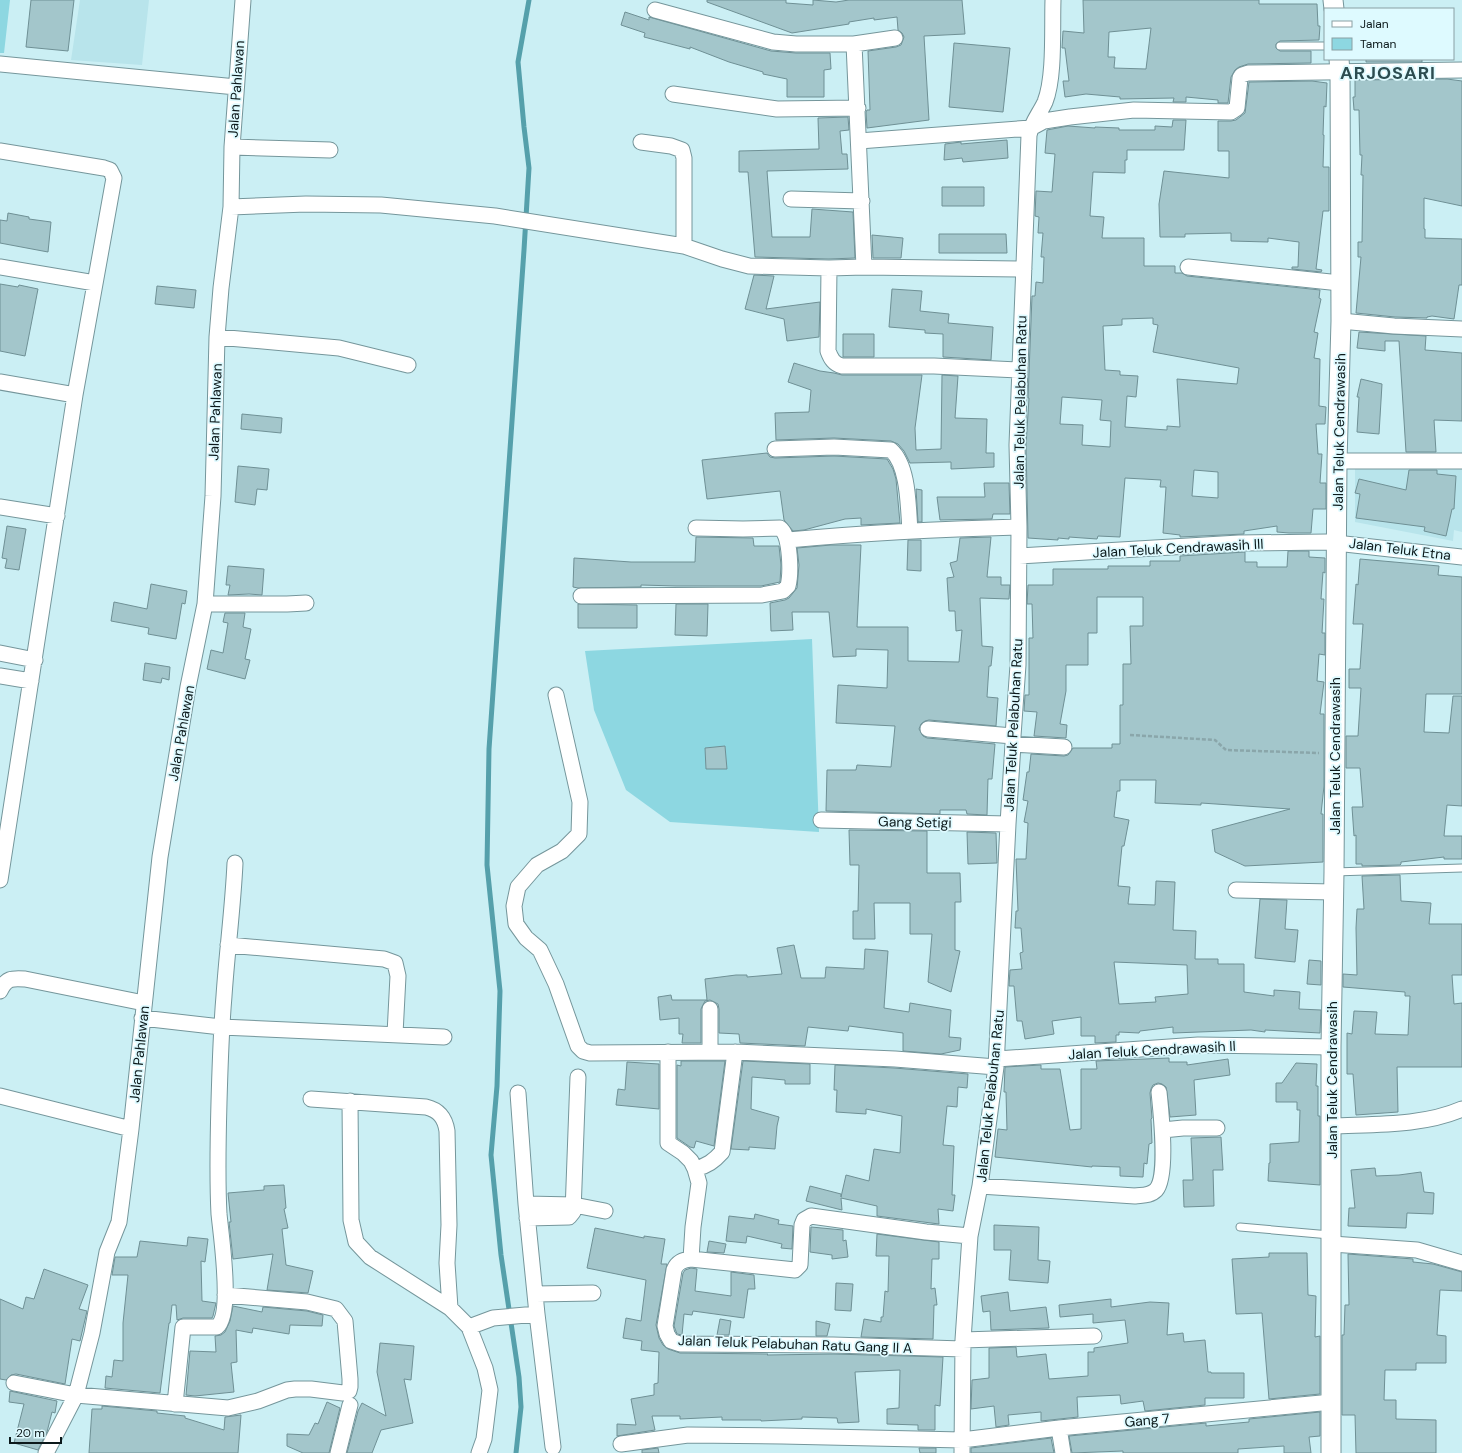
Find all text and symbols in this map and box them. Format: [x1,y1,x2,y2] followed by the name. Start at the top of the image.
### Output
[1324,8,1454,60] legend
[1360,16,1389,32] text: Jalan
[1360,36,1397,52] text: Taman
[224,40,248,138] street label: Jalan Pahlawan
[1340,61,1436,85] district label: ARJOSARI
[1009,315,1031,489] street label: Jalan Teluk Pelabuhan Ratu
[1329,353,1349,511] street label: Jalan Teluk Cendrawasih
[204,363,226,461] street label: Jalan Pahlawan
[1348,534,1452,564] street label: Jalan Teluk Etna
[1092,535,1264,561] street label: Jalan Teluk Cendrawasih III
[999,638,1027,812] street label: Jalan Teluk Pelabuhan Ratu
[1326,677,1344,835] street label: Jalan Teluk Cendrawasih
[164,684,198,782] street label: Jalan Pahlawan
[878,812,952,832] street label: Gang Setigi
[1323,1001,1341,1159] street label: Jalan Teluk Cendrawasih
[125,1005,153,1103] street label: Jalan Pahlawan
[972,1009,1008,1183] street label: Jalan Teluk Pelabuhan Ratu
[1068,1037,1236,1063] street label: Jalan Teluk Cendrawasih II
[678,1331,912,1357] street label: Jalan Teluk Pelabuhan Ratu Gang II A
[1124,1409,1170,1431] street label: Gang 7
[10,1419,61,1445] scale bar
[16,1425,45,1441] text: 20 m

